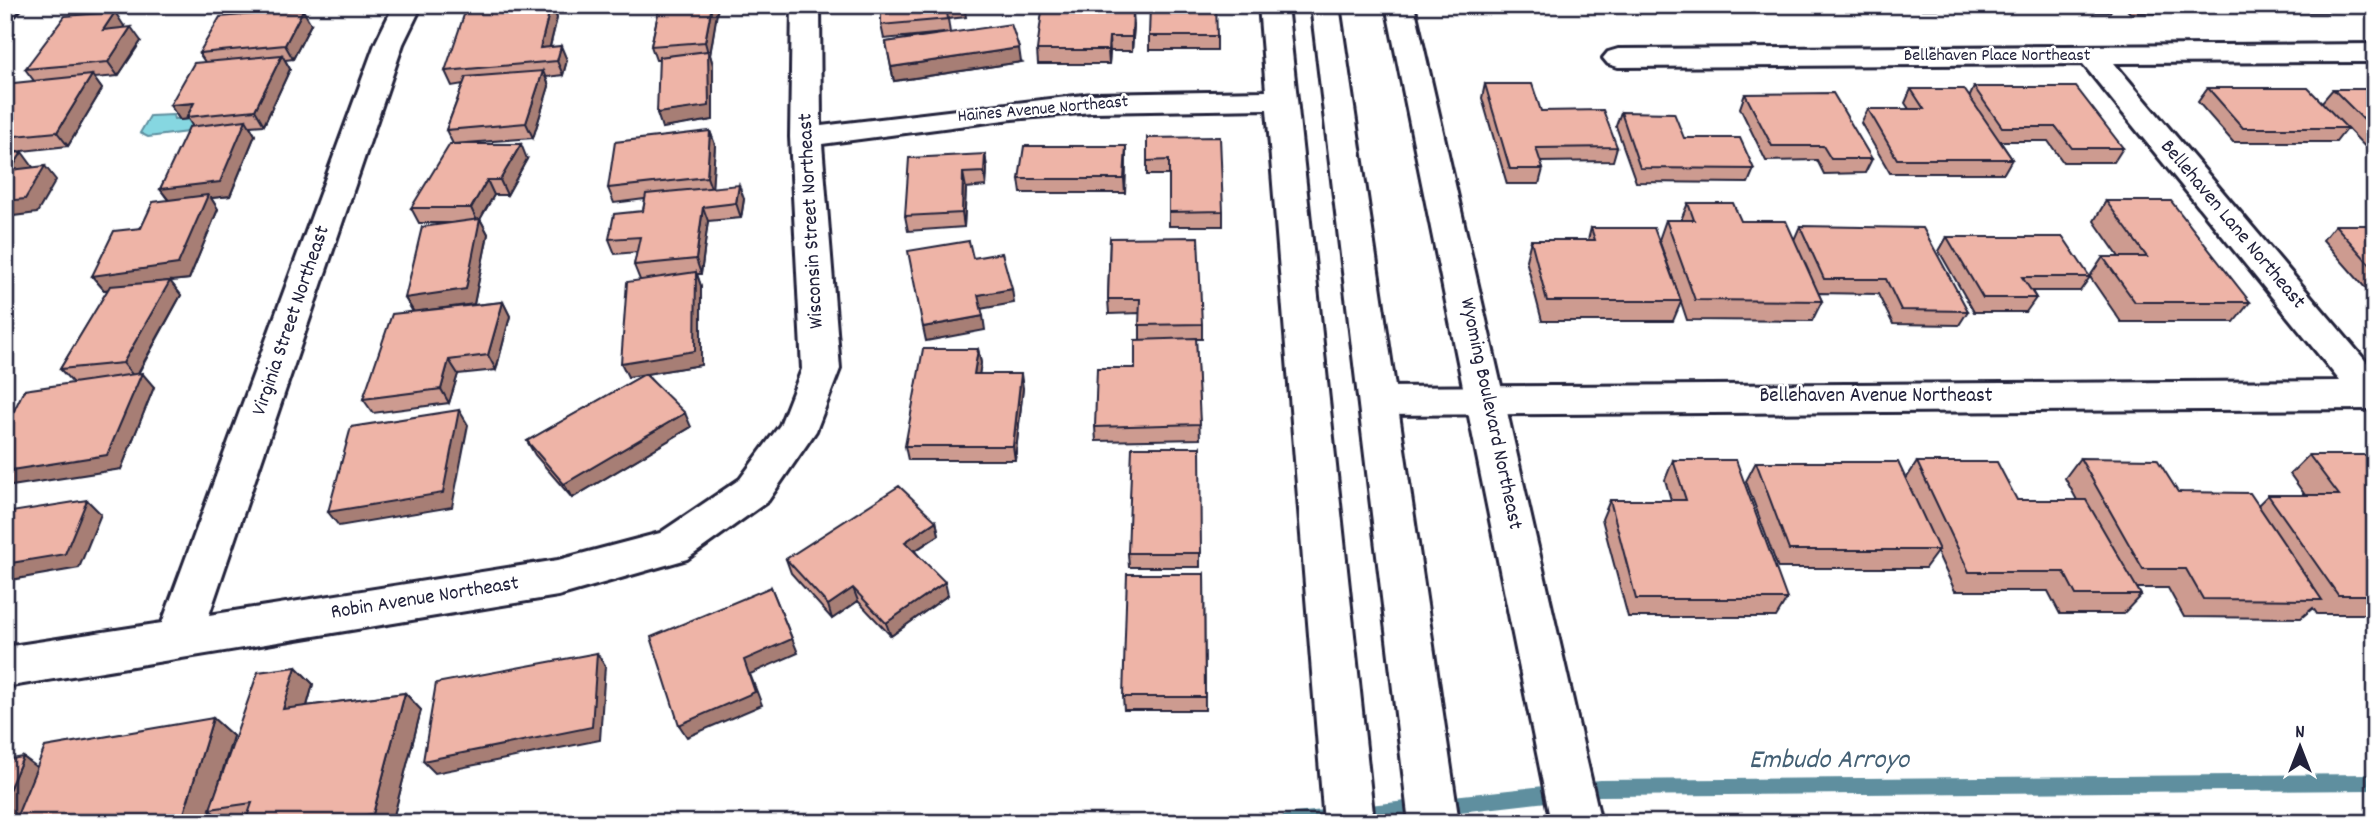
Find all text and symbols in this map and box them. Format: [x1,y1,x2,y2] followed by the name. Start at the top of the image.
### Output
[1904,44,2091,69] street label: Bellehaven Place Northeast
[957,90,1130,130] street label: Haines Avenue Northeast
[791,112,833,330] street label: Wisconsin Street Northeast
[2152,134,2312,316] street label: Bellehaven Lane Northeast
[245,222,339,420] street label: Virginia Street Northeast
[1451,295,1529,533] street label: Wyoming Boulevard Northeast
[1759,382,1993,412] street label: Bellehaven Avenue Northeast
[329,569,521,629] street label: Robin Avenue Northeast
[2264,712,2334,782] north arrow
[2295,720,2305,747] text: N
[1749,742,1911,782] water label: Embudo Arroyo

